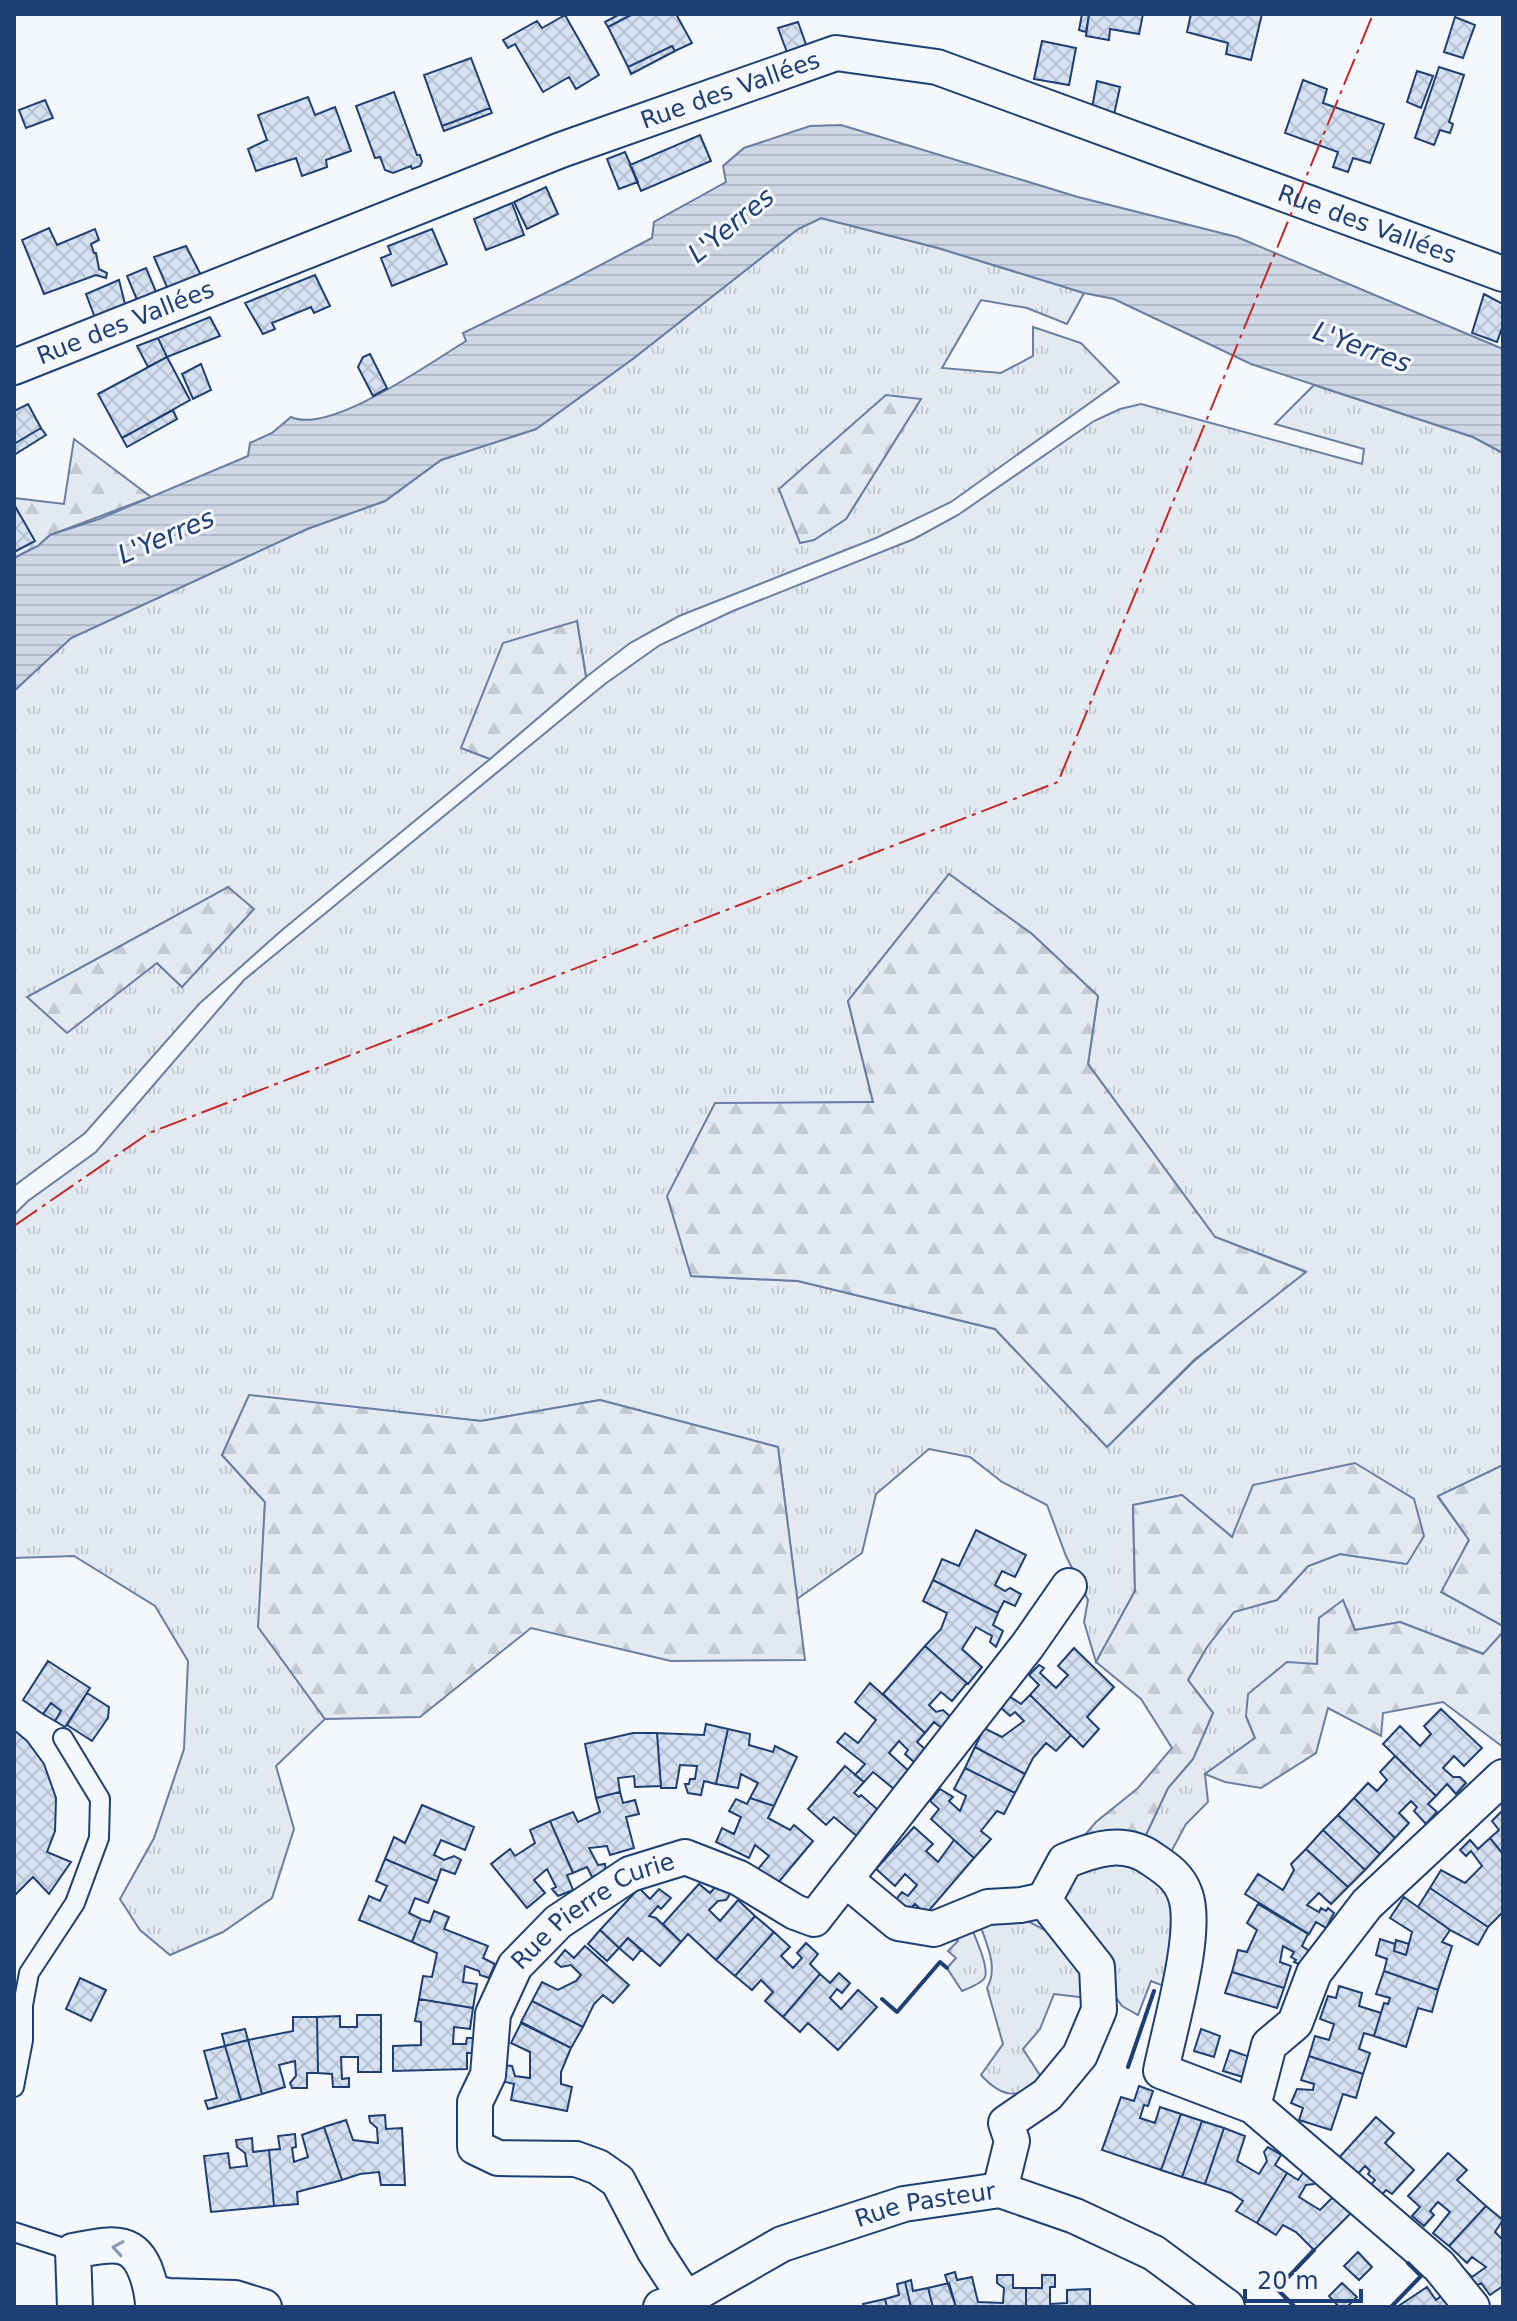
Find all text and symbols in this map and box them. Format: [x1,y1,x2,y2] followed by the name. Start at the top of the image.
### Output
[637,46,824,135] street label: Rue des Vallées
[1274,179,1460,270] street label: Rue des Vallées
[682,181,780,269] water label: L'Yerres
[33,275,218,370] street label: Rue des Vallées
[1309,316,1415,378] water label: L'Yerres
[113,502,219,570] water label: L'Yerres
[506,1847,678,1975] street label: Rue Pierre Curie
[851,2177,997,2233] street label: Rue Pasteur
[111,2240,124,2257] one-way arrow
[1245,2253,1361,2303] scale bar
[1257,2267,1319,2295] text: 20 m

